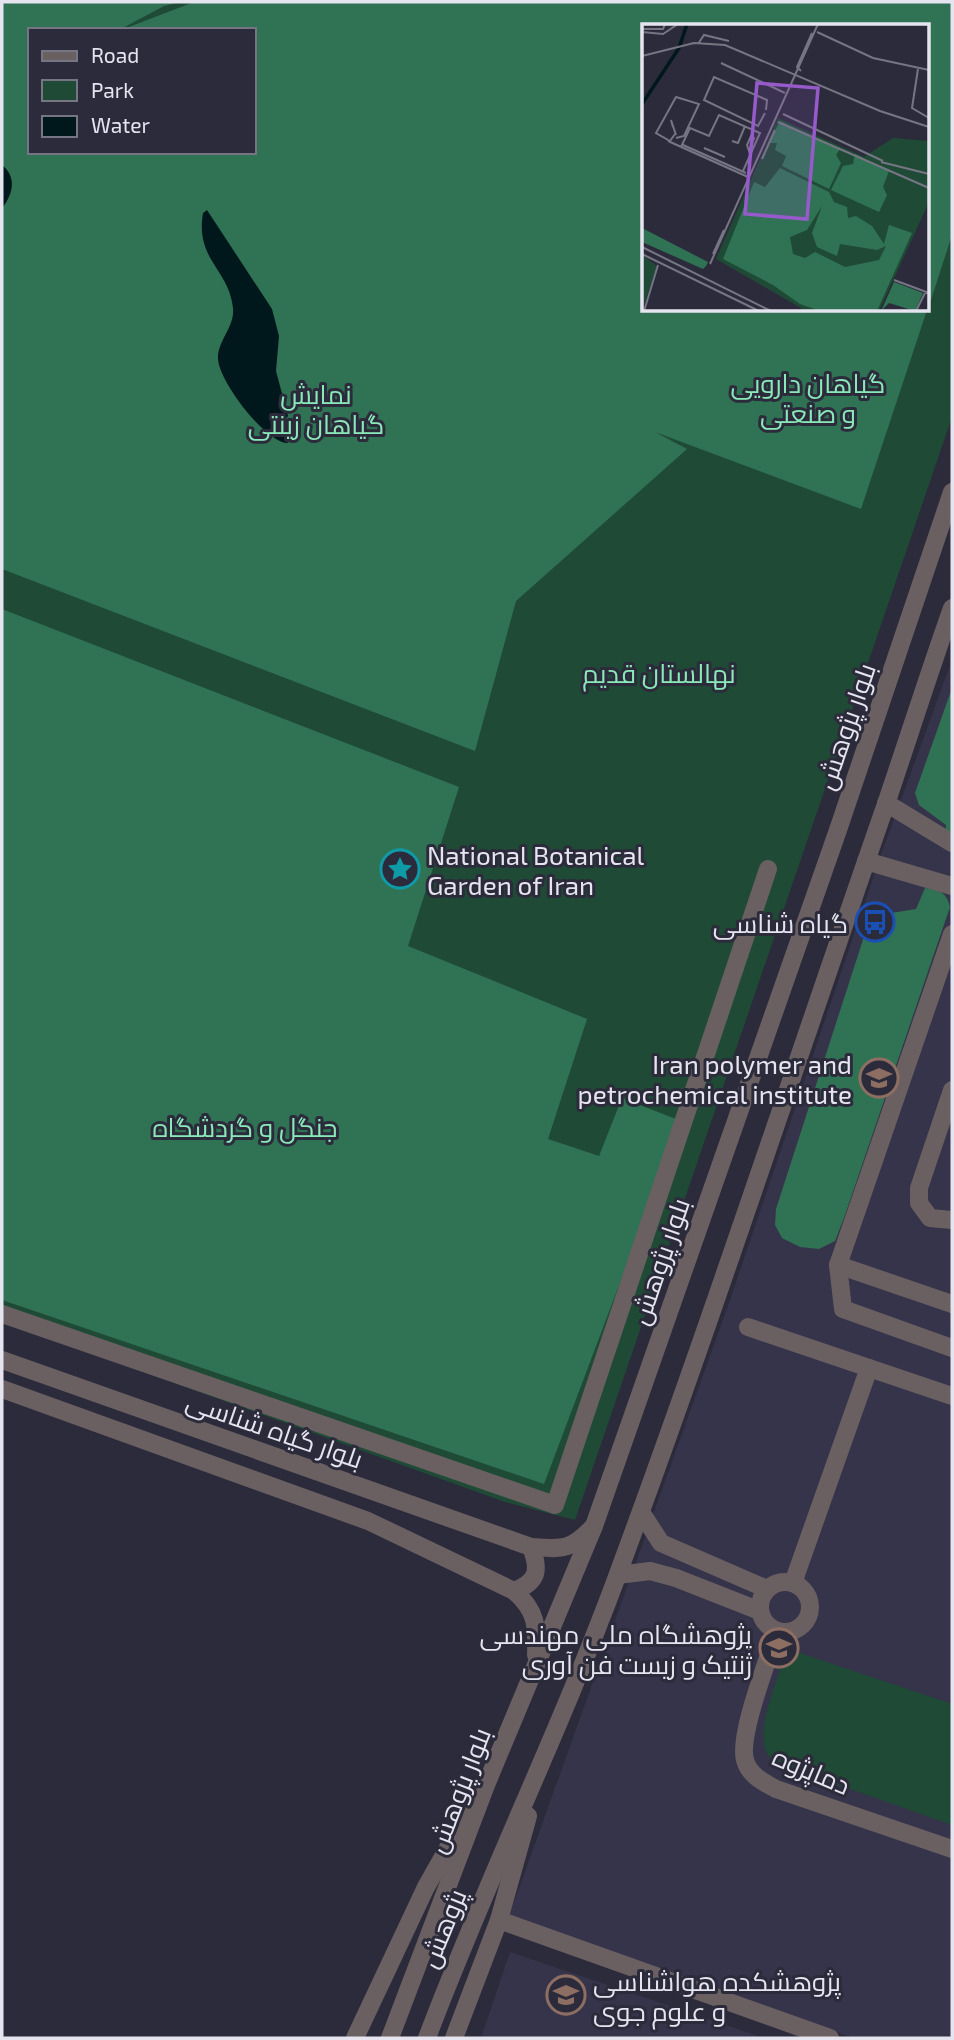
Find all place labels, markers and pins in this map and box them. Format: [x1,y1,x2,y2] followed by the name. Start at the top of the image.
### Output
[427,839,645,900] place label: National Botanical Garden of Iran
[379,848,421,890] place icon: National Botanical Garden of Iran
[854,901,896,943] bus stop icon: گیاه شناسی
[713,907,848,940] place label: گیاه شناسی
[578,1048,852,1109] place label: Iran polymer and petrochemical institute
[858,1057,900,1099] school or university icon: Iran polymer and petrochemical institute
[480,1618,752,1681] place label: پژوهشگاه ملی مهندسی ژنتیک و زیست فن آوری
[758,1627,800,1669] school or university icon: پژوهشگاه ملی مهندسی ژنتیک و زیست فن آوری
[593,1965,841,2030] place label: پژوهشکده هواشناسی و علوم جوی
[545,1974,587,2016] school or university icon: پژوهشکده هواشناسی و علوم جوی

